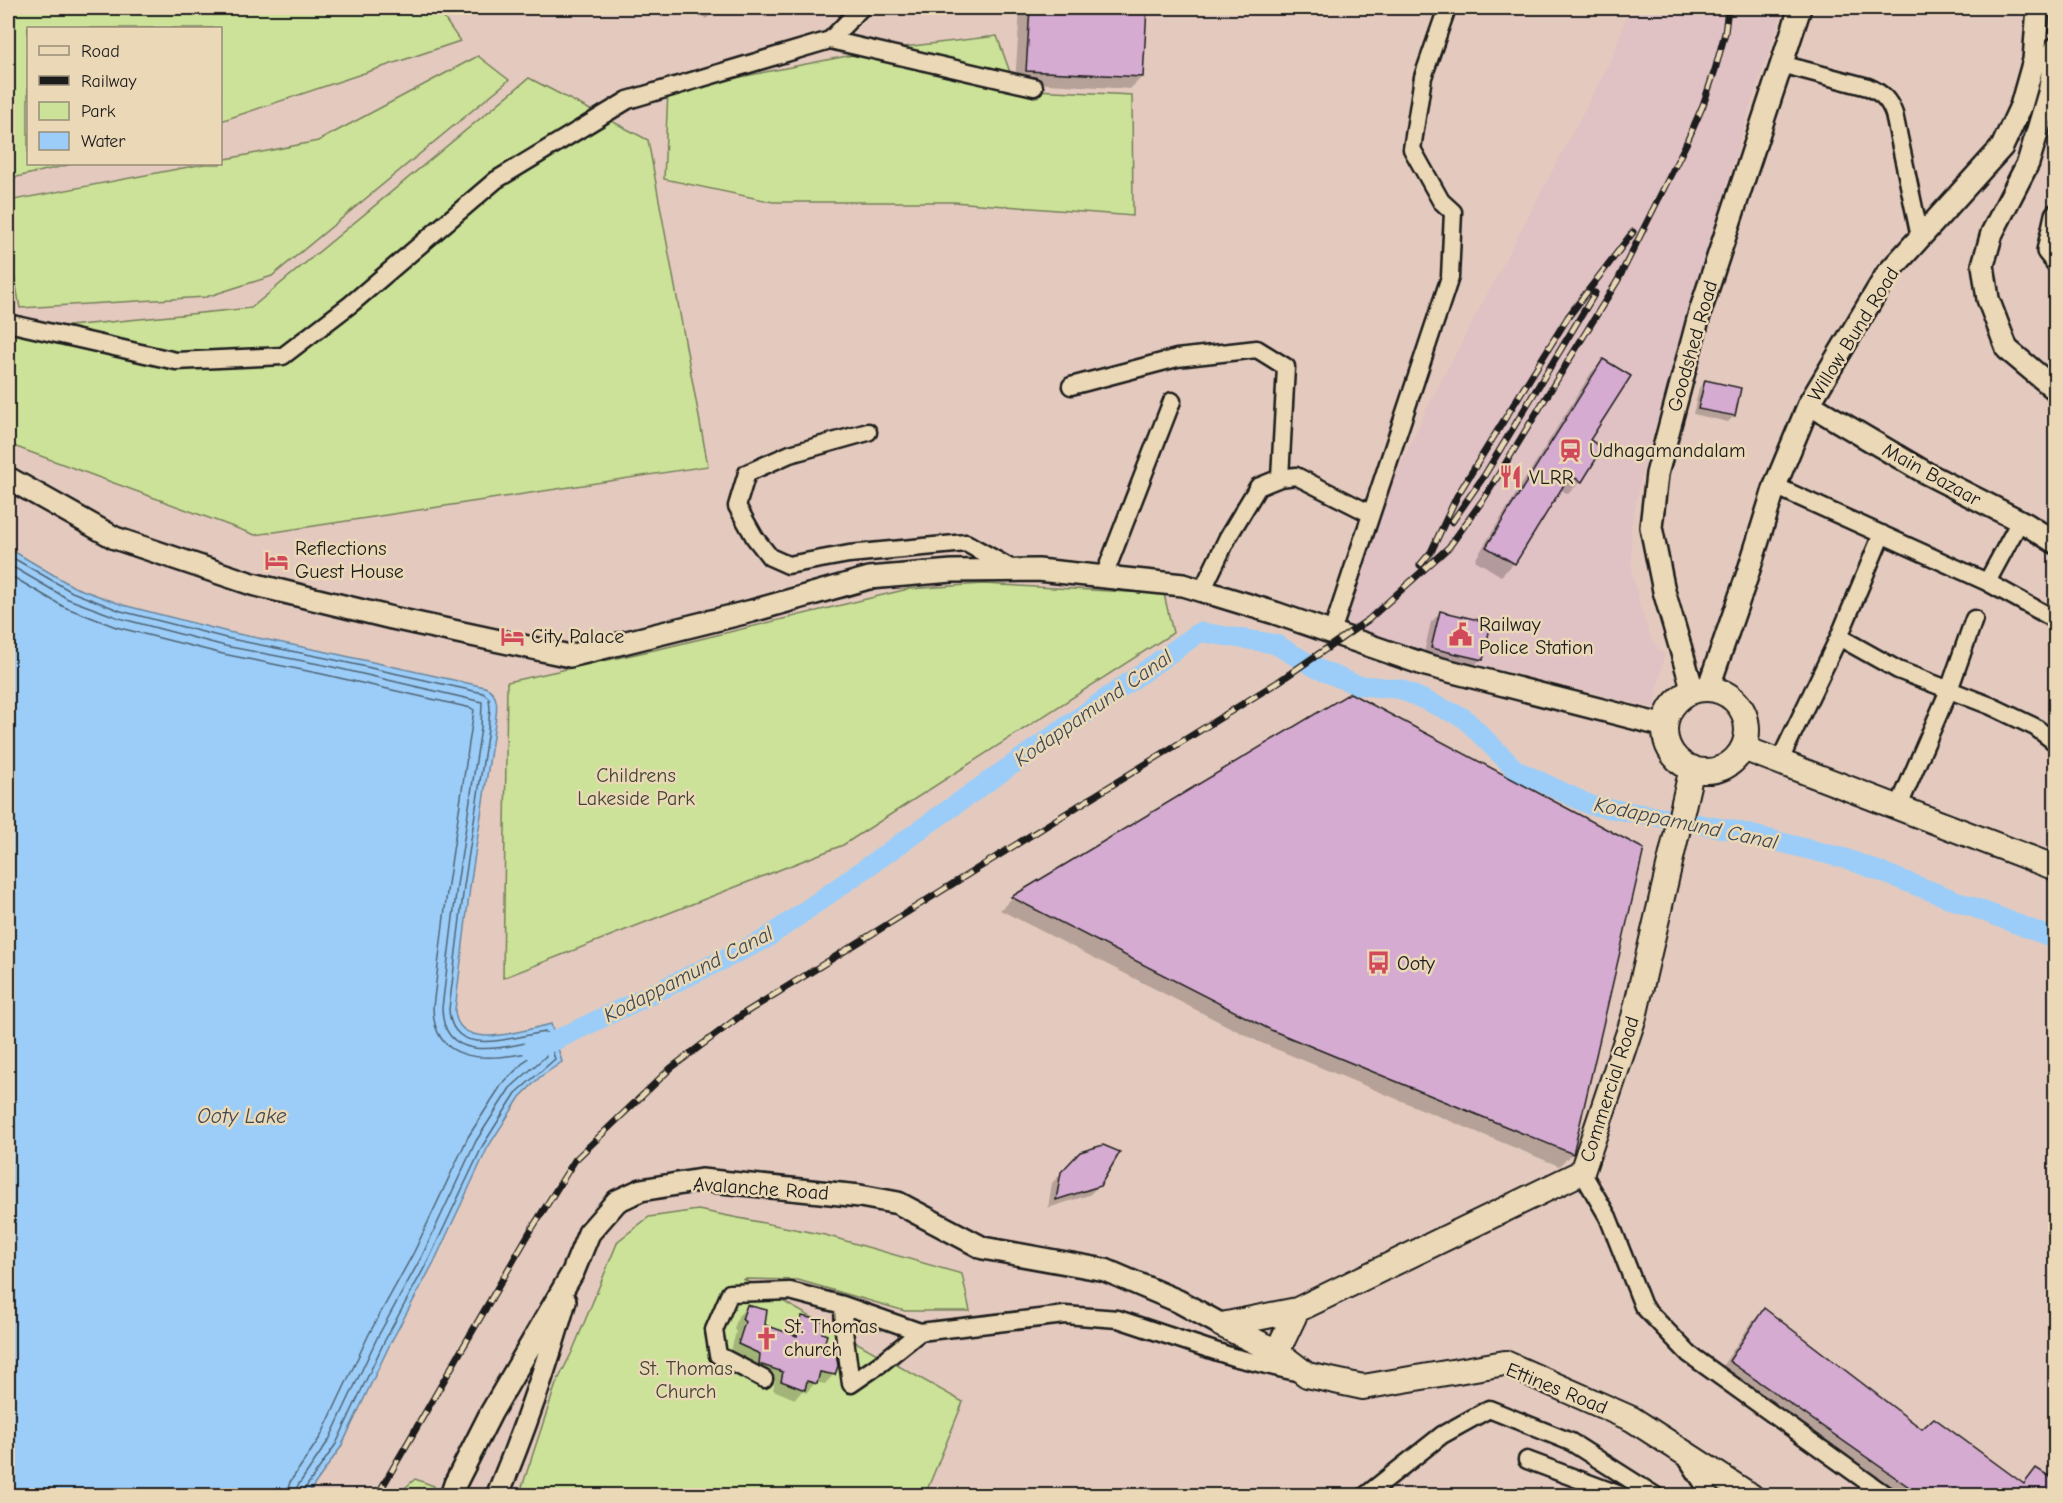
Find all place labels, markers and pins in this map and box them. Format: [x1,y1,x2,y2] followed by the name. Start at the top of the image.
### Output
[1558,437,1584,463] station icon: Udhagamandalam
[1589,439,1745,462] place label: Udhagamandalam
[1498,464,1524,490] restaurant icon: VLRR
[1529,466,1574,489] place label: VLRR
[295,537,404,583] place label: Reflections Guest House
[264,547,290,573] hotel icon: Reflections Guest House
[1479,613,1594,659] place label: Railway Police Station
[1448,622,1474,648] public building icon: Railway Police Station
[500,623,526,649] hotel icon: City Palace
[531,625,624,648] place label: City Palace
[1366,950,1392,976] bus stop icon: Ooty
[1397,952,1435,975] place label: Ooty
[784,1315,877,1361] place label: St. Thomas church
[753,1325,779,1351] church icon: St. Thomas church

